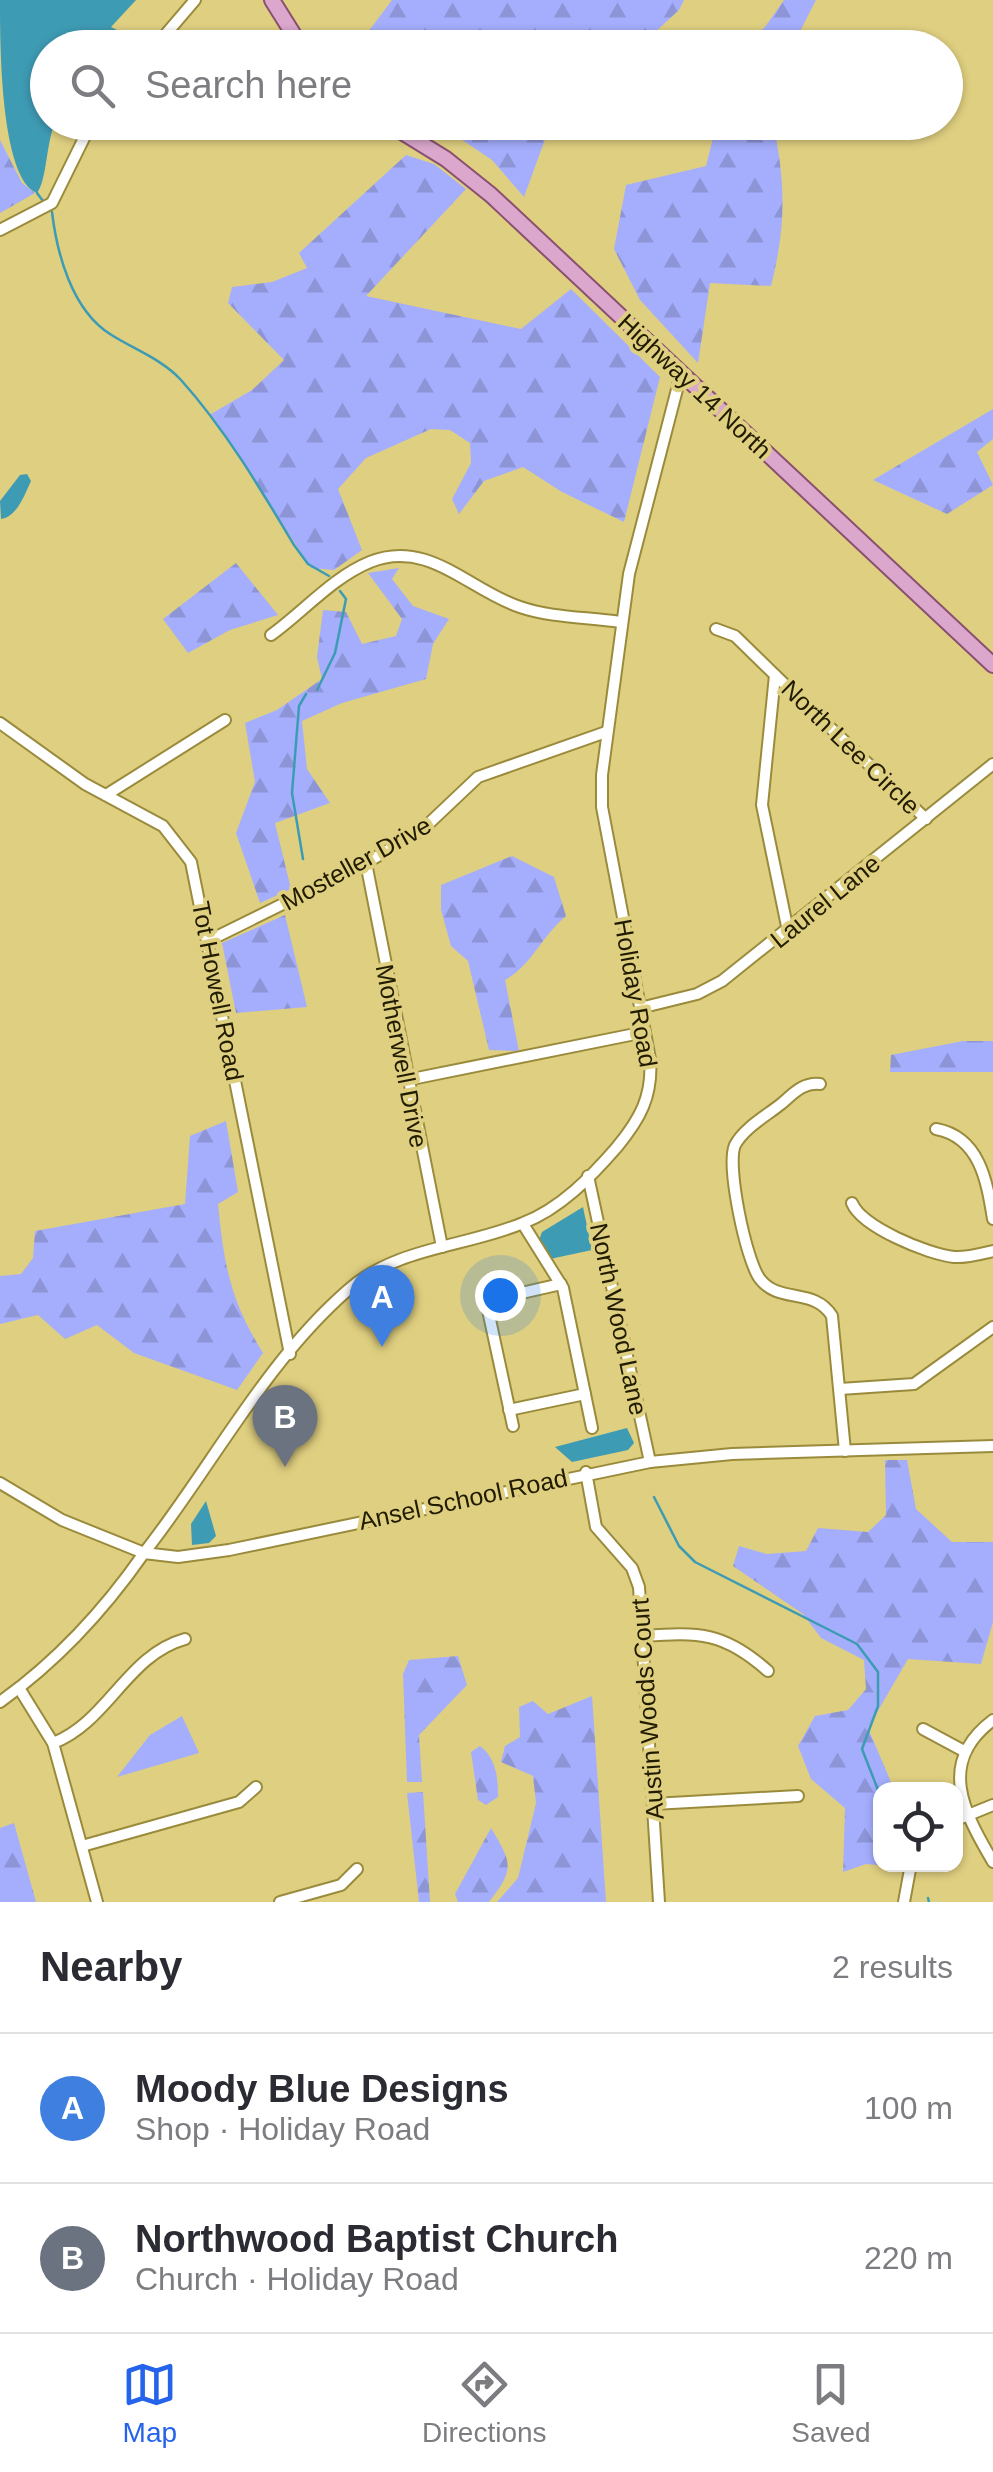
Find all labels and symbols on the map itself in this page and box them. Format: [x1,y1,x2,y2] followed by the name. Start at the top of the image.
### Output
[613,308,777,464] street label: Highway 14 North
[776,674,926,820] street label: North Lee Circle
[276,810,436,916] street label: Mosteller Drive
[765,849,885,953] street label: Laurel Lane
[187,899,249,1083] street label: Tot Howell Road
[609,917,663,1069] street label: Holiday Road
[370,962,434,1150] street label: Motherwell Drive
[585,1220,653,1418] street label: North Wood Lane
[350,1264,414,1347] pin: A
[475,1270,526,1321] your location
[252,1384,318,1467] pin: B
[356,1463,570,1535] street label: Ansel School Road
[625,1597,669,1821] street label: Austin Woods Court

